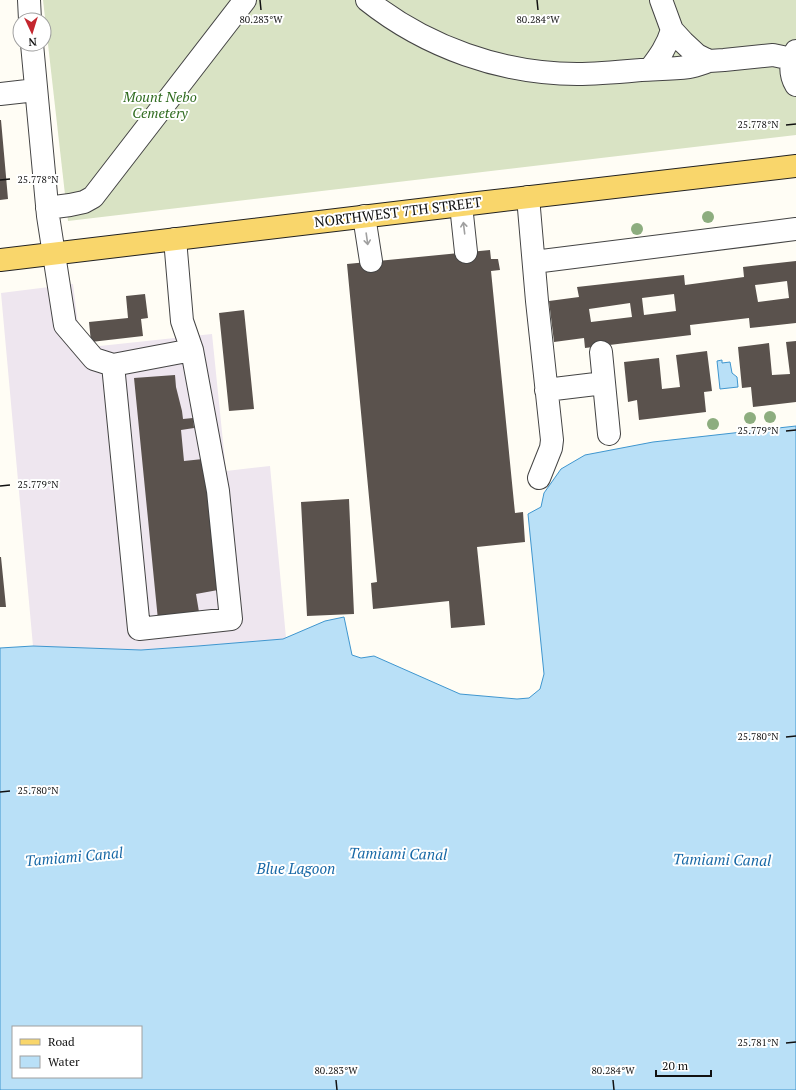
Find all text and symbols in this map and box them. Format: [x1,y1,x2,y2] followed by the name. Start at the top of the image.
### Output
[12,12,52,52] north arrow
[239,13,283,26] text: 80.283°W
[516,13,560,26] text: 80.284°W
[27,35,37,49] text: N
[122,87,197,122] park label: Mount Nebo Cemetery
[738,118,779,131] text: 25.778°N
[18,173,59,186] text: 25.778°N
[313,192,483,231] street label: NORTHWEST 7TH STREET
[460,222,468,235] one-way arrow
[363,232,371,245] one-way arrow
[738,424,779,437] text: 25.779°N
[18,478,59,491] text: 25.779°N
[738,730,779,743] text: 25.780°N
[18,784,59,797] text: 25.780°N
[24,842,125,870] water label: Tamiami Canal
[349,842,448,864] water label: Tamiami Canal
[673,848,772,870] water label: Tamiami Canal
[256,858,335,878] water label: Blue Lagoon
[12,1026,142,1078] legend
[48,1034,75,1049] text: Road
[738,1036,779,1049] text: 25.781°N
[656,1052,711,1078] scale bar
[48,1054,80,1069] text: Water
[662,1058,689,1073] text: 20 m
[314,1064,358,1077] text: 80.283°W
[591,1064,635,1077] text: 80.284°W

